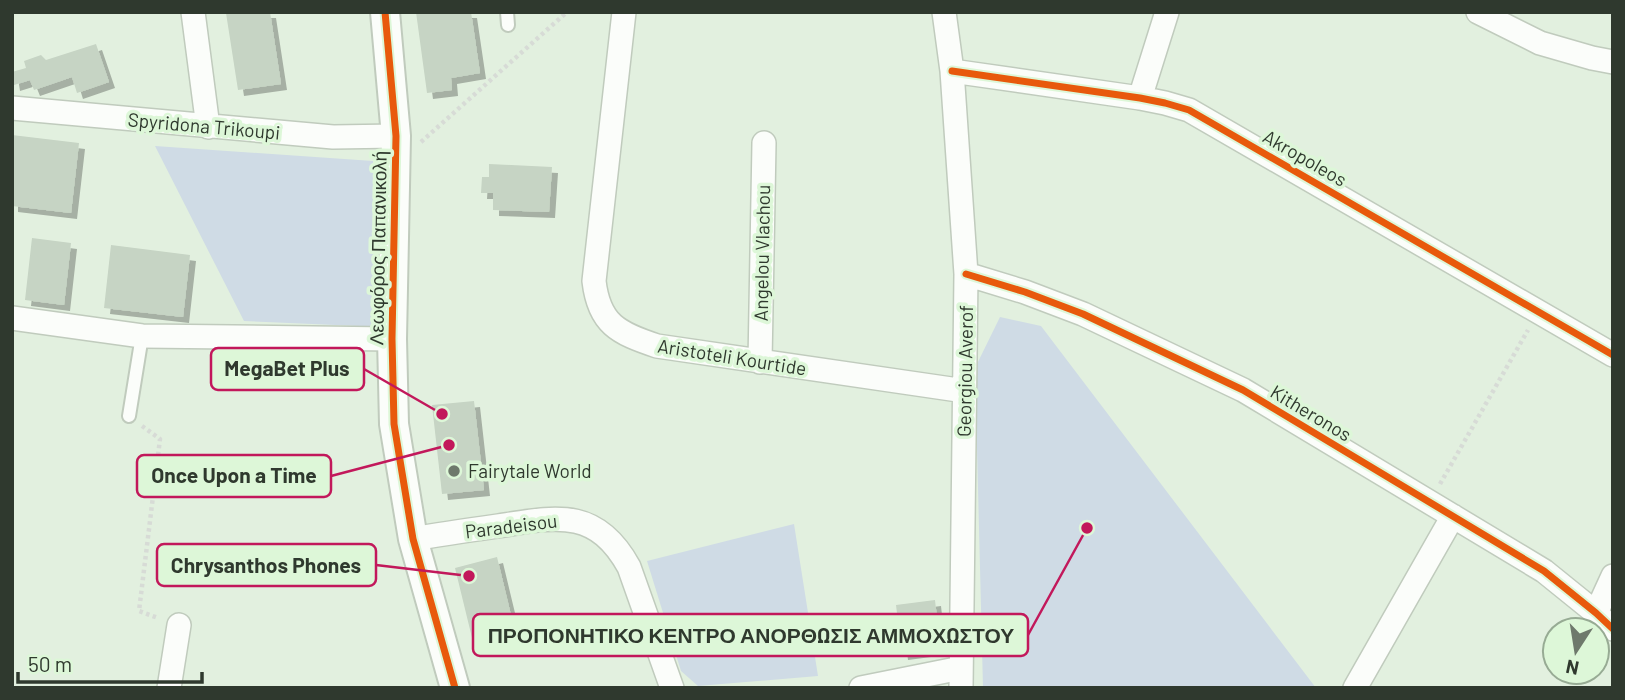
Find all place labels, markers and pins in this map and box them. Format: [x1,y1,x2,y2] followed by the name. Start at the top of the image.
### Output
[211,348,364,390] callout: MegaBet Plus
[137,455,331,497] callout: Once Upon a Time
[468,459,592,482] place label: Fairytale World
[446,463,462,479] marker: Fairytale World
[157,544,376,586] callout: Chrysanthos Phones
[473,614,1028,656] callout: ΠΡΟΠΟΝΗΤΙΚΟ ΚΕΝΤΡΟ ΑΝΟΡΘΩΣΙΣ ΑΜΜΟΧΩΣΤΟΥ

